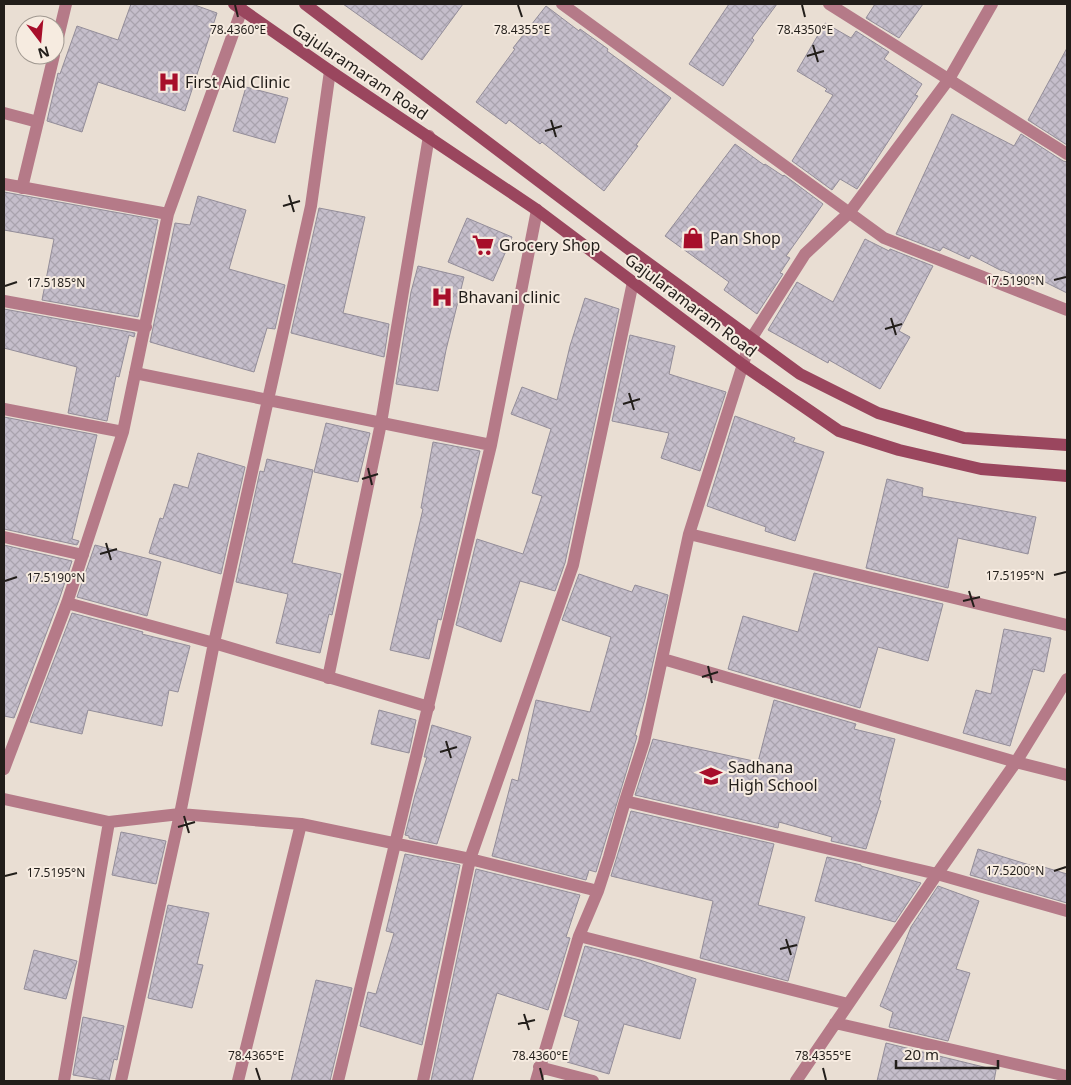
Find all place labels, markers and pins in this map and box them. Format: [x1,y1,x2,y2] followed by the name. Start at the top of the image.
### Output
[156,69,182,95] hospital icon: First Aid Clinic
[185,71,290,93] place label: First Aid Clinic
[680,225,706,251] shop icon: Pan Shop
[710,227,781,249] place label: Pan Shop
[470,232,496,258] supermarket icon: Grocery Shop
[499,234,600,256] place label: Grocery Shop
[429,284,455,310] hospital icon: Bhavani clinic
[458,286,560,308] place label: Bhavani clinic
[728,756,818,796] place label: Sadhana High School
[698,763,724,789] school or university icon: Sadhana High School

